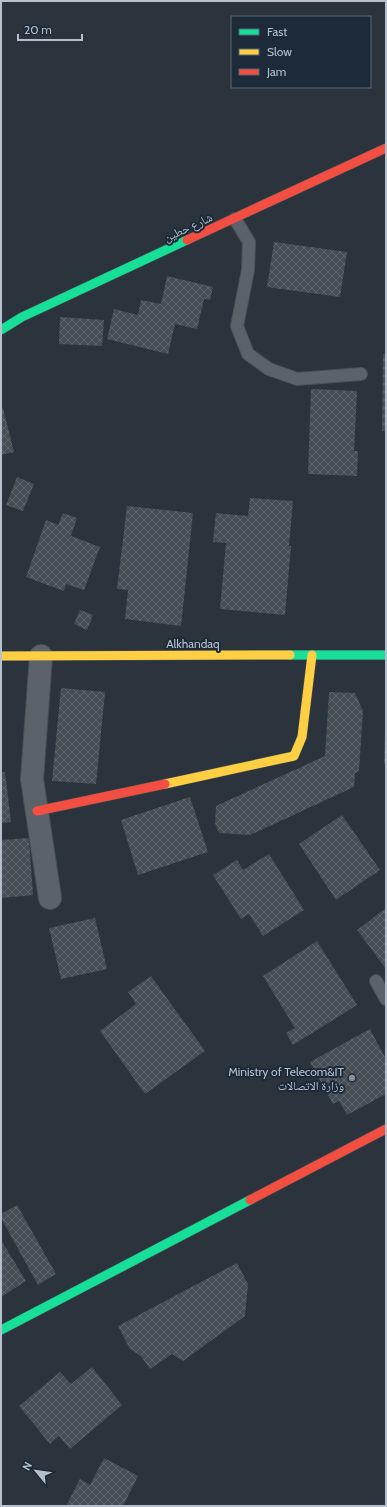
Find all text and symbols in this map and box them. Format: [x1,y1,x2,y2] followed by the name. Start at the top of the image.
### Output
[18,16,82,42] scale bar
[231,16,371,88] legend
[24,22,52,37] text: 20 m
[267,24,287,39] text: Fast
[267,44,292,59] text: Slow
[266,64,286,79] text: Jam
[161,209,215,246] street label: شارع حطين
[166,636,220,651] street label: Alkhandaq
[228,1064,345,1093] place label: Ministry of Telecom&IT وزارة الاتصالات
[347,1073,357,1083] marker: Ministry of Telecom&IT وزارة الاتصالات
[16,1451,56,1491] north arrow
[19,1459,35,1473] text: N

